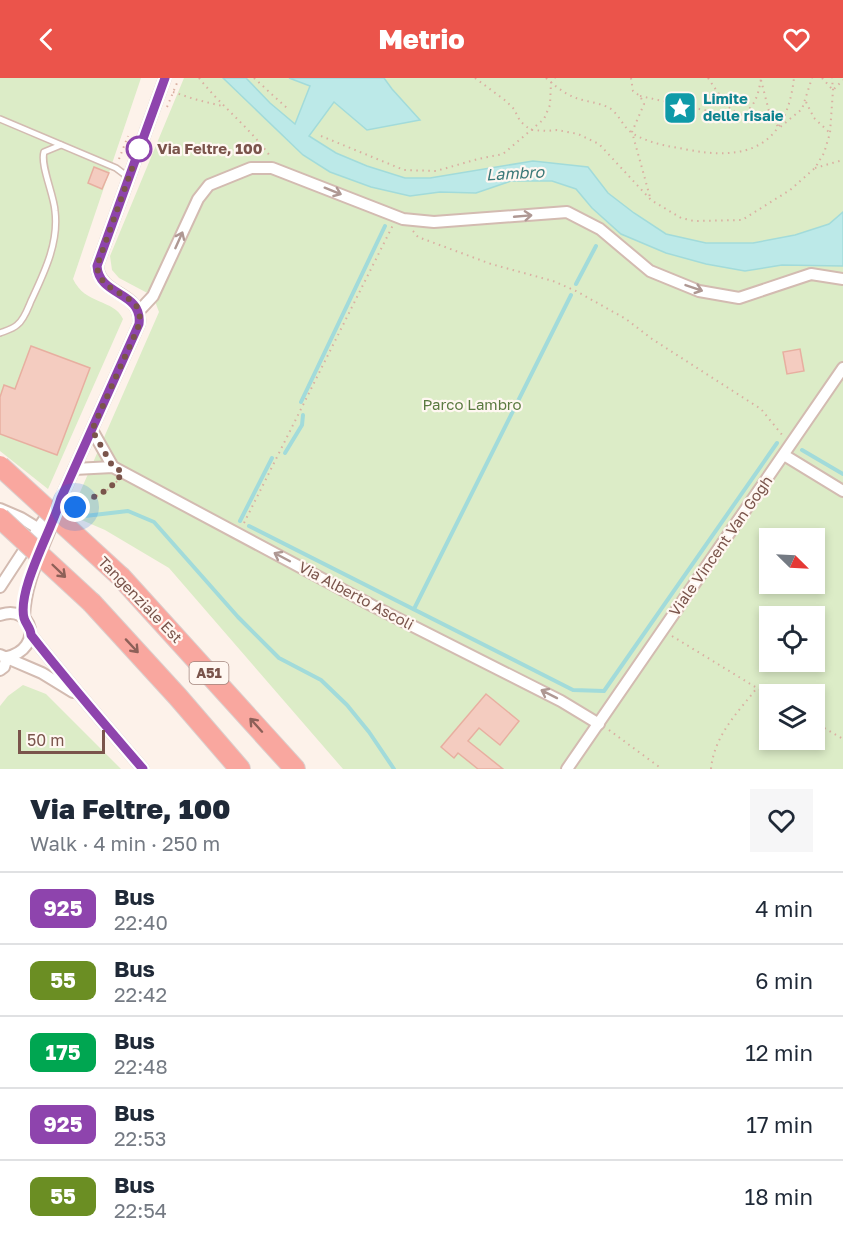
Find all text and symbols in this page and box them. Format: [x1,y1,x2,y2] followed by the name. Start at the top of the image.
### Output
[30,23,63,56] icon: back
[378,23,465,55] text: Metrio
[780,23,813,56] icon: heart
[703,89,784,124] place label: Limite delle risaie
[662,90,698,126] place icon: Limite delle risaie
[126,136,152,162] marker: Via Feltre, 100
[157,139,263,157] place label: Via Feltre, 100
[486,161,546,185] water label: Lambro
[324,186,342,197] one-way arrow
[512,210,532,221] one-way arrow
[174,231,186,249] one-way arrow
[685,284,703,295] one-way arrow
[422,395,522,413] park label: Parco Lambro
[665,472,776,619] street label: Viale Vincent Van Gogh
[60,492,90,522] your location
[759,528,825,594] north arrow
[759,528,825,750] map controls
[273,551,291,562] one-way arrow
[95,552,186,646] street label: Tangenziale Est
[296,557,417,633] street label: Via Alberto Ascoli
[51,564,66,578] one-way arrow
[759,606,825,672] button: locate
[125,639,139,654] one-way arrow
[190,662,228,684] road number: A51
[759,684,825,750] button: layers
[540,688,558,700] one-way arrow
[249,718,263,733] one-way arrow
[18,727,105,754] scale bar
[27,730,64,750] text: 50 m
[750,789,813,852] button: heart
[30,792,231,825] text: Via Feltre, 100
[30,831,220,855] text: Walk · 4 min · 250 m
[114,883,155,910] text: Bus
[44,895,82,921] text: 925
[755,895,813,922] text: 4 min
[114,910,168,934] text: 22:40
[114,955,155,982] text: Bus
[50,967,76,993] text: 55
[755,967,813,994] text: 6 min
[114,982,167,1006] text: 22:42
[114,1027,155,1054] text: Bus
[45,1039,81,1065] text: 175
[745,1039,813,1066] text: 12 min
[114,1054,168,1078] text: 22:48
[114,1099,155,1126] text: Bus
[44,1111,82,1137] text: 925
[746,1111,813,1138] text: 17 min
[114,1126,167,1150] text: 22:53
[114,1171,155,1198] text: Bus
[50,1183,76,1209] text: 55
[745,1183,813,1210] text: 18 min
[114,1198,167,1222] text: 22:54

